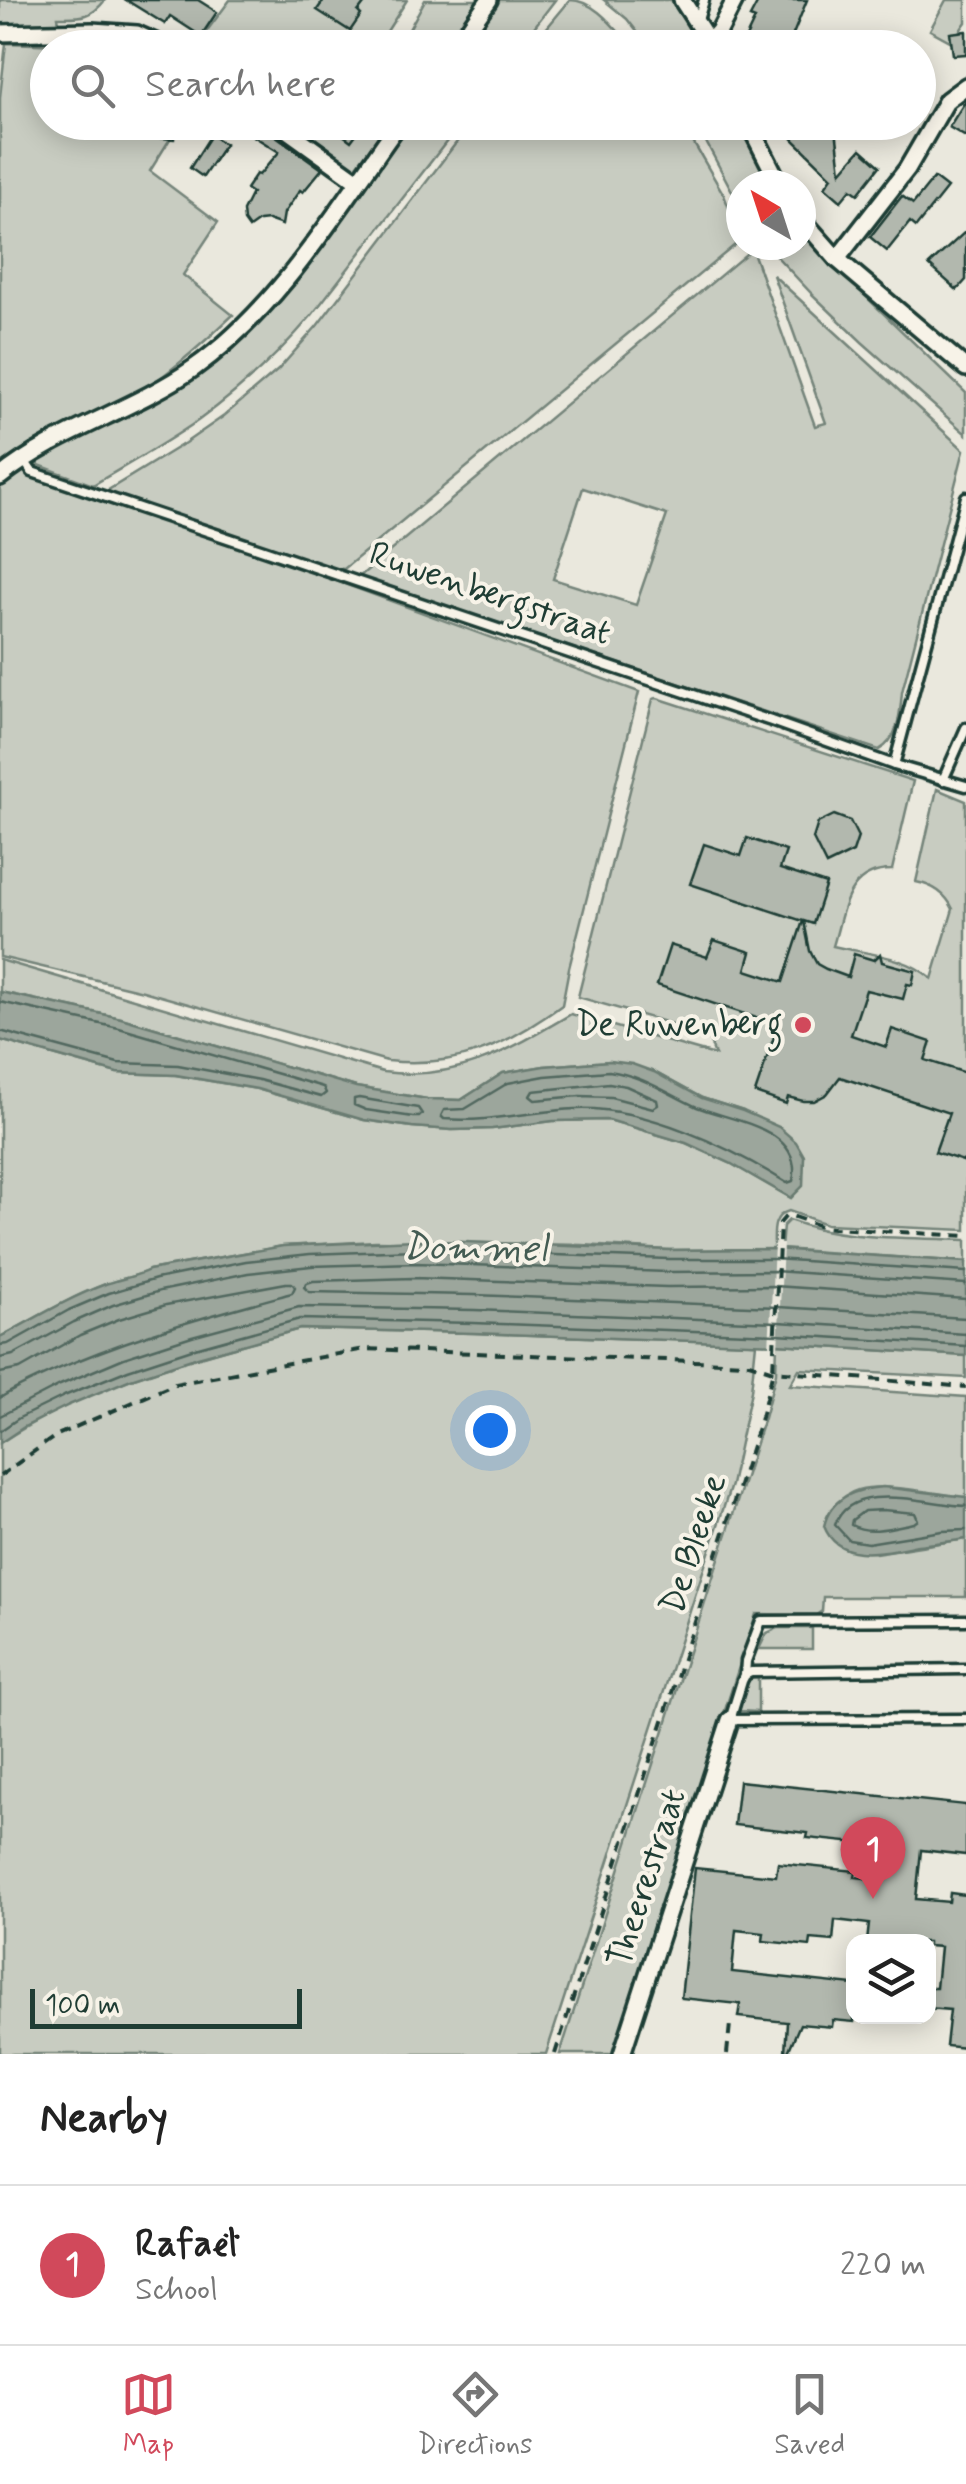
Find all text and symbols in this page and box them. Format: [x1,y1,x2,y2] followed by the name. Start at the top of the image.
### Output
[30,30,936,140] search box
[65,58,120,113] icon: search
[145,61,336,110] text: Search here
[726,170,816,260] north arrow
[362,531,617,661] street label: Ruwenbergstraat
[575,1002,783,1052] place label: De Ruwenberg
[792,1014,814,1036] marker: De Ruwenberg
[402,1223,551,1275] water label: Dommel
[465,1405,516,1456] your location
[650,1468,738,1620] street label: De Bleeke
[597,1783,697,1973] street label: Theerestraat
[840,1816,906,1899] pin: 1
[846,1934,936,2024] map controls
[846,1934,936,2024] button: layers
[30,1984,302,2028] scale bar
[45,1988,120,2025] text: 100 m
[40,2092,168,2147] text: Nearby
[135,2220,237,2269] text: Rafaël
[65,2244,80,2286] text: 1
[840,2244,926,2286] text: 220 m
[135,2269,218,2311] text: School
[121,2367,176,2464] tab: Map
[418,2367,533,2464] tab: Directions
[774,2367,845,2464] tab: Saved

